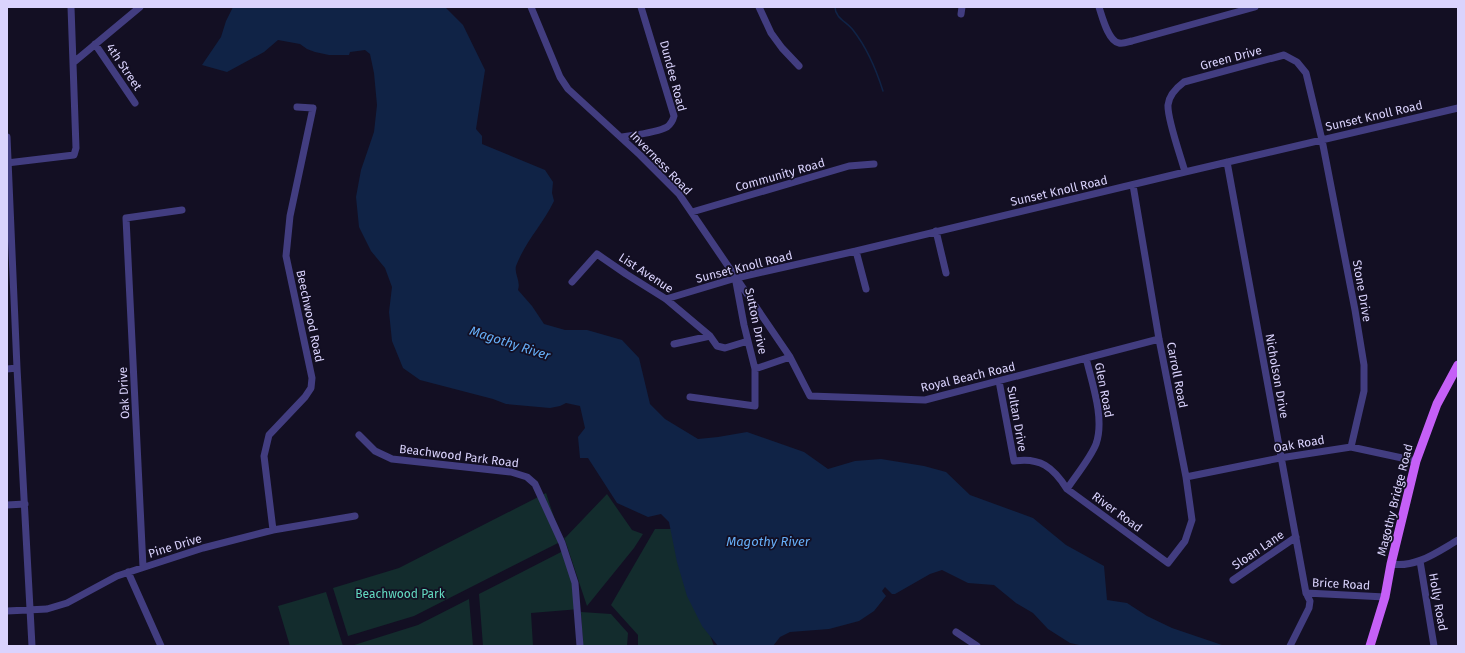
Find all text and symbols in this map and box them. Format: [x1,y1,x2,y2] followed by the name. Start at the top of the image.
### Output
[657,39,689,113] street label: Dundee Road
[103,41,145,94] street label: 4th Street
[1199,43,1263,73] street label: Green Drive
[1324,98,1424,134] street label: Sunset Knoll Road
[627,128,695,198] street label: Inverness Road
[734,156,826,194] street label: Community Road
[1009,173,1109,209] street label: Sunset Knoll Road
[694,248,794,286] street label: Sunset Knoll Road
[616,250,676,296] street label: List Avenue
[1350,259,1374,323] street label: Stone Drive
[293,269,327,363] street label: Beechwood Road
[742,287,770,355] street label: Sutton Drive
[468,323,553,363] water label: Magothy River
[1263,333,1291,419] street label: Nicholson Drive
[1164,341,1190,409] street label: Carroll Road
[919,359,1017,395] street label: Royal Beach Road
[1092,361,1116,419] street label: Glen Road
[116,367,132,419] street label: Oak Drive
[1004,385,1030,453] street label: Sultan Drive
[1272,433,1326,455] street label: Oak Road
[398,442,520,470] street label: Beachwood Park Road
[1374,442,1416,558] street label: Magothy Bridge Road
[1089,489,1145,535] street label: River Road
[1229,528,1287,572] street label: Sloan Lane
[147,531,203,561] street label: Pine Drive
[726,534,811,549] water label: Magothy River
[1426,572,1450,632] street label: Holly Road
[1312,575,1370,593] street label: Brice Road
[355,587,446,601] park label: Beachwood Park

